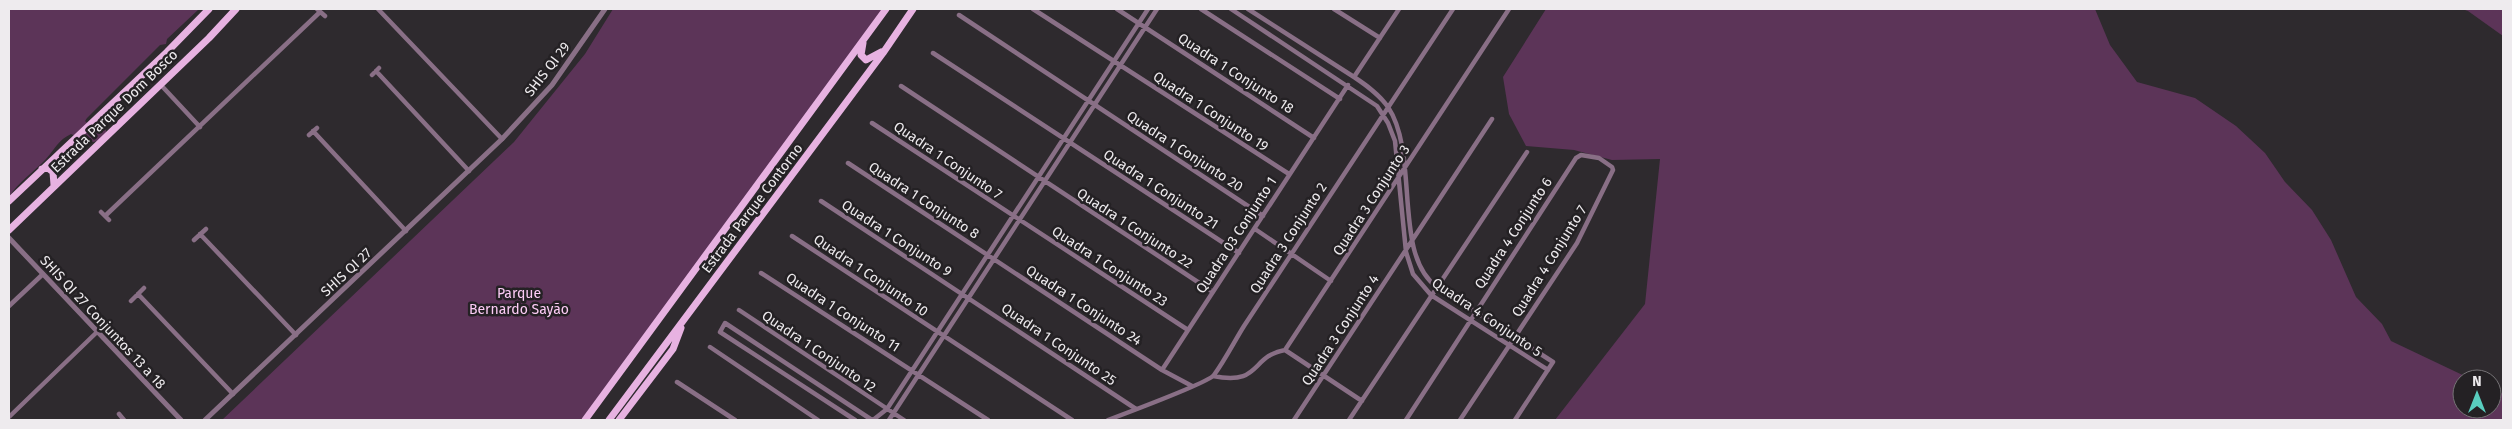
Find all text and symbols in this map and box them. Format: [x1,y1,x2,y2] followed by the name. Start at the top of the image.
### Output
[1175,30,1297,117] street label: Quadra 1 Conjunto 18
[521,39,574,100] street label: SHIS QI 29
[47,46,181,176] street label: Estrada Parque Dom Bosco
[1150,68,1272,155] street label: Quadra 1 Conjunto 19
[1123,107,1246,196] street label: Quadra 1 Conjunto 20
[890,118,1005,203] street label: Quadra 1 Conjunto 7
[698,140,807,276] street label: Estrada Parque Contorno
[1329,142,1414,259] street label: Quadra 3 Conjunto 3
[1100,146,1221,233] street label: Quadra 1 Conjunto 21
[865,158,982,243] street label: Quadra 1 Conjunto 8
[1192,174,1280,297] street label: Quadra 03 Conjunto 1
[1471,174,1556,292] street label: Quadra 4 Conjunto 6
[1246,180,1331,297] street label: Quadra 3 Conjunto 2
[1074,185,1196,272] street label: Quadra 1 Conjunto 22
[838,196,955,280] street label: Quadra 1 Conjunto 9
[1508,202,1591,320] street label: Quadra 4 Conjunto 7
[1049,223,1171,310] street label: Quadra 1 Conjunto 23
[810,231,931,320] street label: Quadra 1 Conjunto 10
[317,245,375,300] street label: SHIS QI 27
[36,252,169,393] street label: SHIS QI 27 Conjuntos 13 a 18
[1023,262,1145,350] street label: Quadra 1 Conjunto 24
[782,269,903,356] street label: Quadra 1 Conjunto 11
[1298,271,1383,389] street label: Quadra 3 Conjunto 4
[1428,274,1545,361] street label: Quadra 4 Conjunto 5
[469,285,569,318] park label: Parque Bernardo Sayão
[998,300,1119,389] street label: Quadra 1 Conjunto 25
[759,307,879,396] street label: Quadra 1 Conjunto 12
[2452,369,2502,419] north arrow
[2472,373,2482,390] text: N

